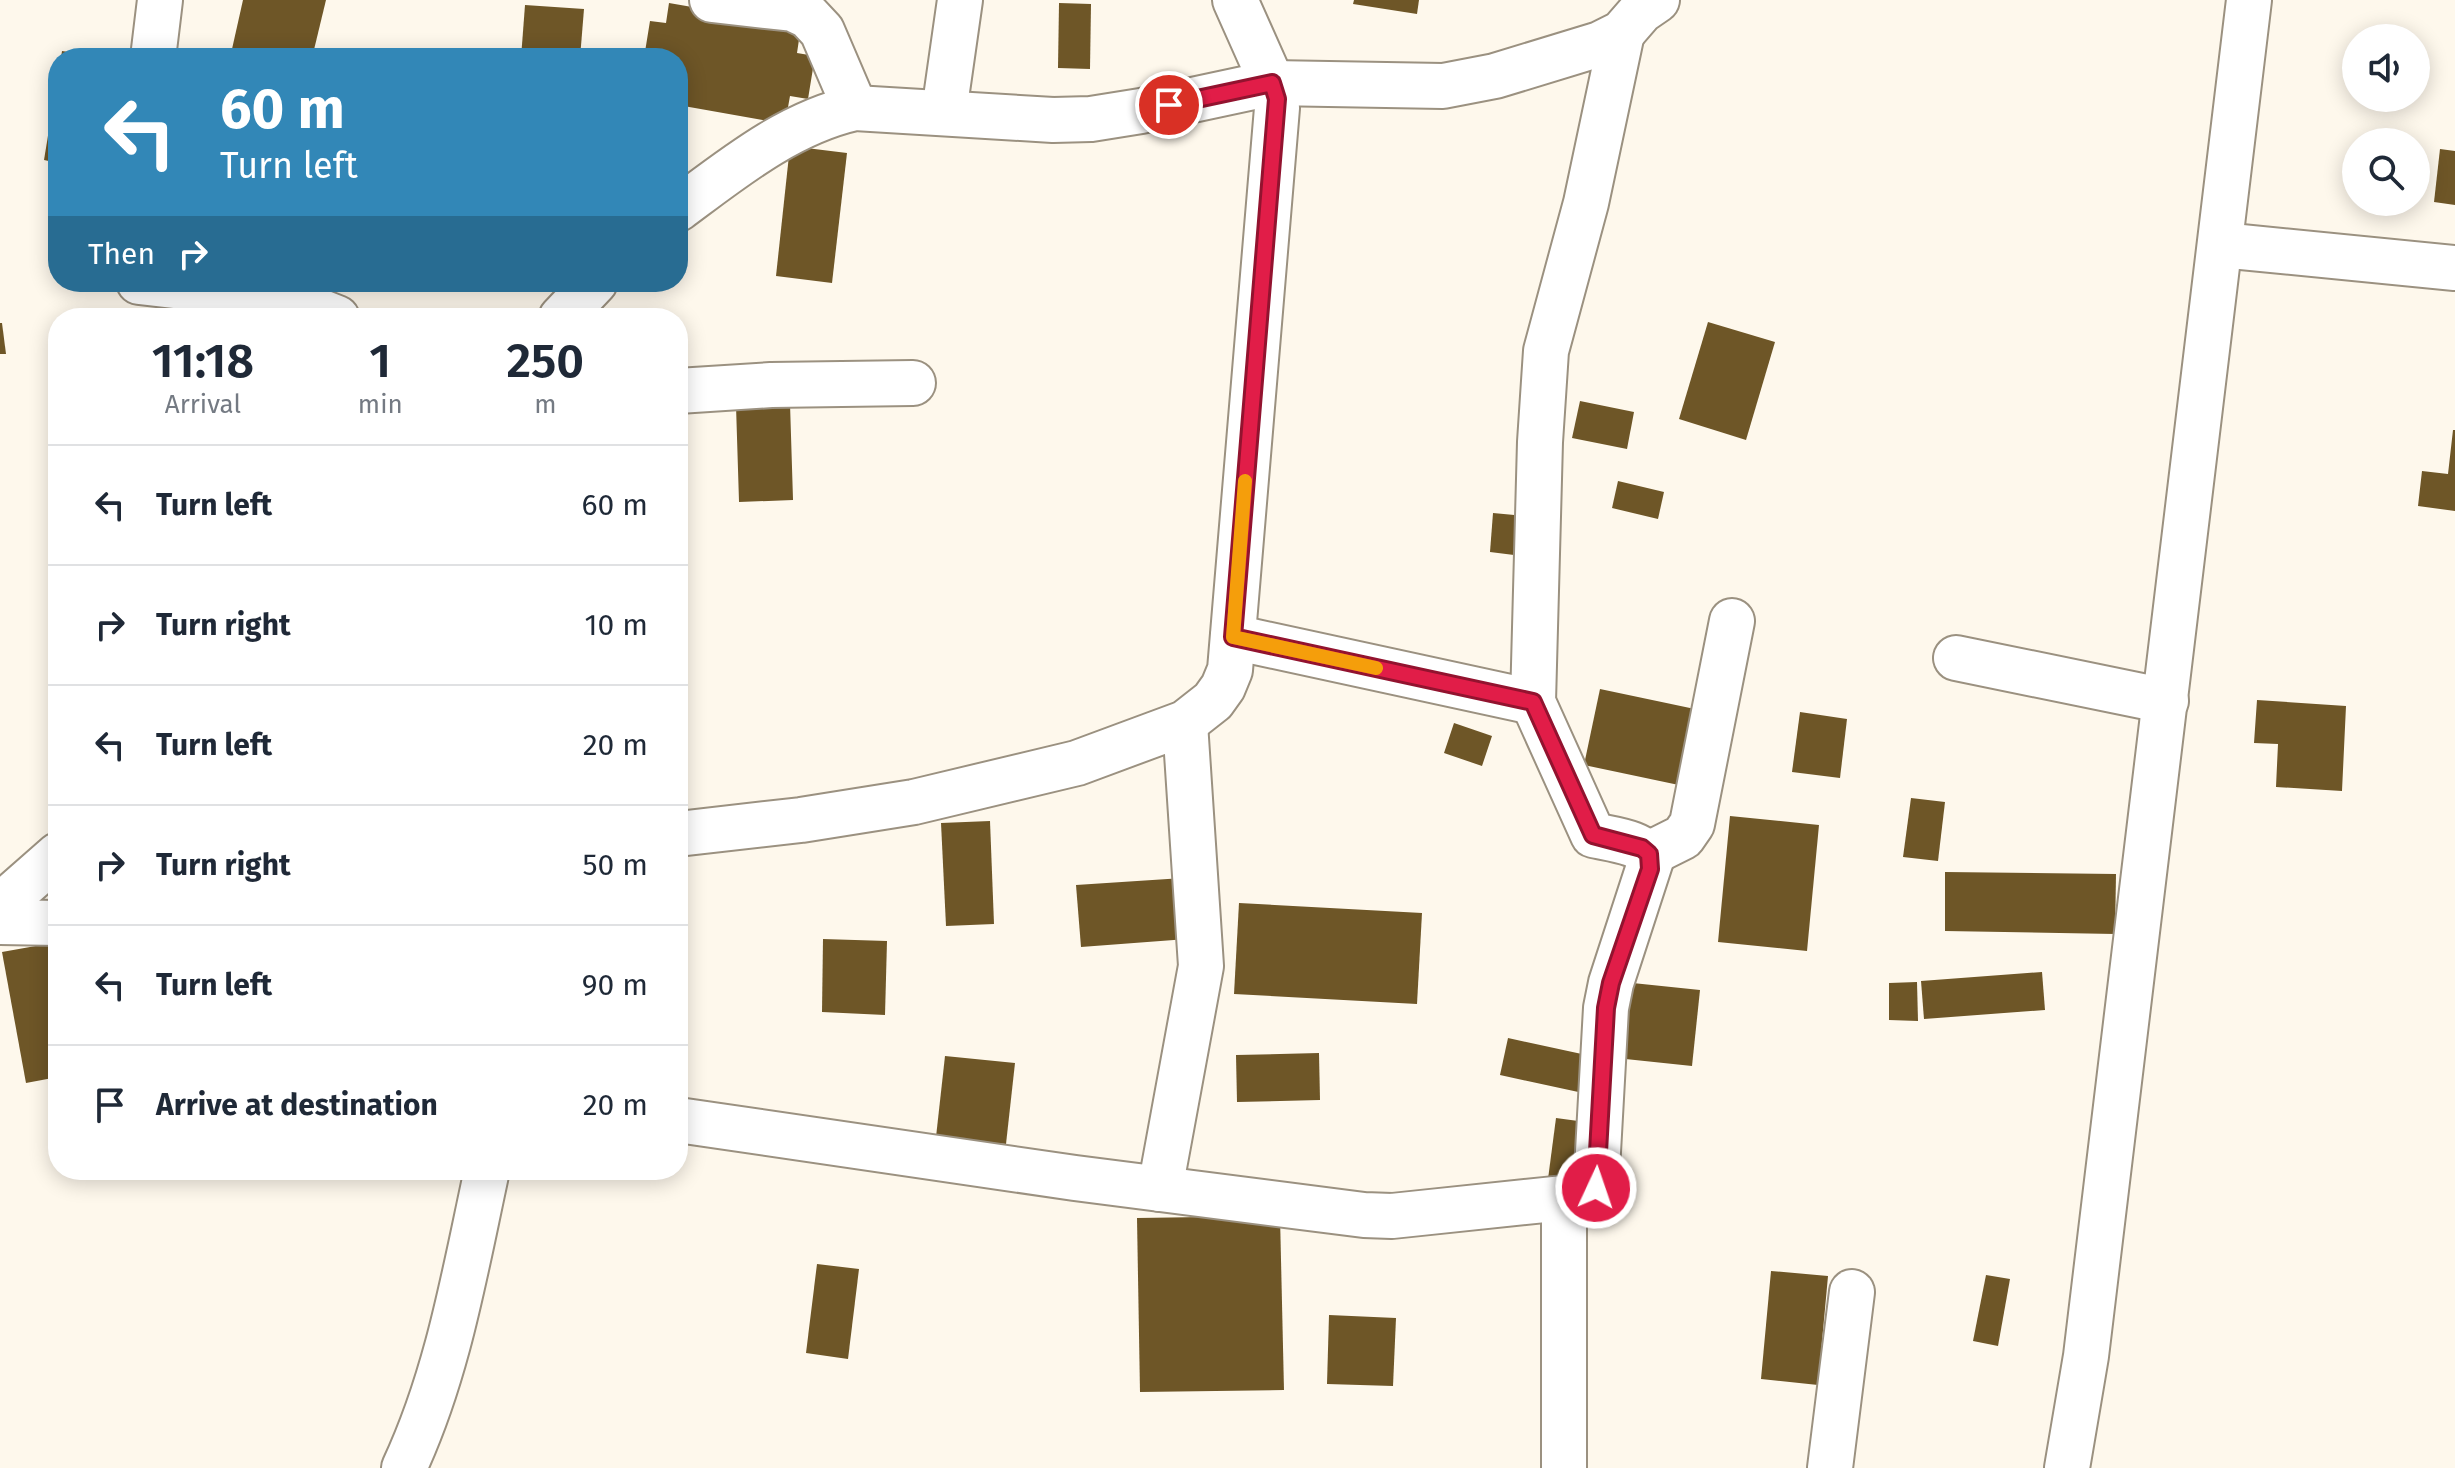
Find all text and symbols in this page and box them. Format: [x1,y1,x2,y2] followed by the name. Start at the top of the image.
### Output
[2342,24,2430,216] map controls
[2342,24,2430,112] button: sound
[1135,71,1203,139] pin
[220,76,345,143] text: 60 m
[88,80,192,184] icon: left
[1147,83,1191,127] icon: arrive
[2342,128,2430,216] button: search
[220,144,358,188] text: Turn left
[171,232,215,276] icon: right
[88,236,155,272] text: Then
[152,332,254,390] text: 11:18
[369,332,391,390] text: 1
[507,332,584,390] text: 250
[165,389,241,420] text: Arrival
[358,389,403,420] text: min
[534,389,556,420] text: m
[88,483,132,527] icon: left
[156,487,272,523] text: Turn left
[582,487,648,523] text: 60 m
[88,603,132,647] icon: right
[156,607,291,643] text: Turn right
[585,607,648,643] text: 10 m
[88,723,132,767] icon: left
[156,727,272,763] text: Turn left
[583,727,648,763] text: 20 m
[88,843,132,887] icon: right
[156,847,291,883] text: Turn right
[583,847,648,883] text: 50 m
[88,963,132,1007] icon: left
[156,967,272,1003] text: Turn left
[582,967,648,1003] text: 90 m
[88,1083,132,1127] icon: arrive
[156,1087,438,1123] text: Arrive at destination
[583,1087,648,1123] text: 20 m
[1554,1146,1638,1230] position arrow

